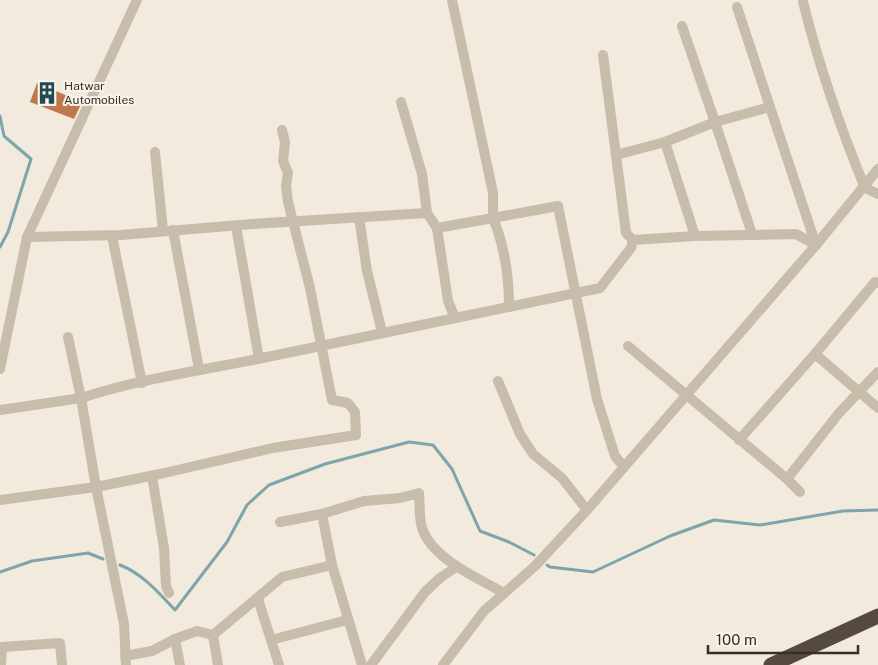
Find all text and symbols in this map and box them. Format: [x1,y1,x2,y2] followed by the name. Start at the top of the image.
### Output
[64,79,134,107] place label: Hatwar Automobiles
[34,80,60,106] building icon: Hatwar Automobiles
[708,622,858,654] scale bar
[716,631,757,648] text: 100 m

